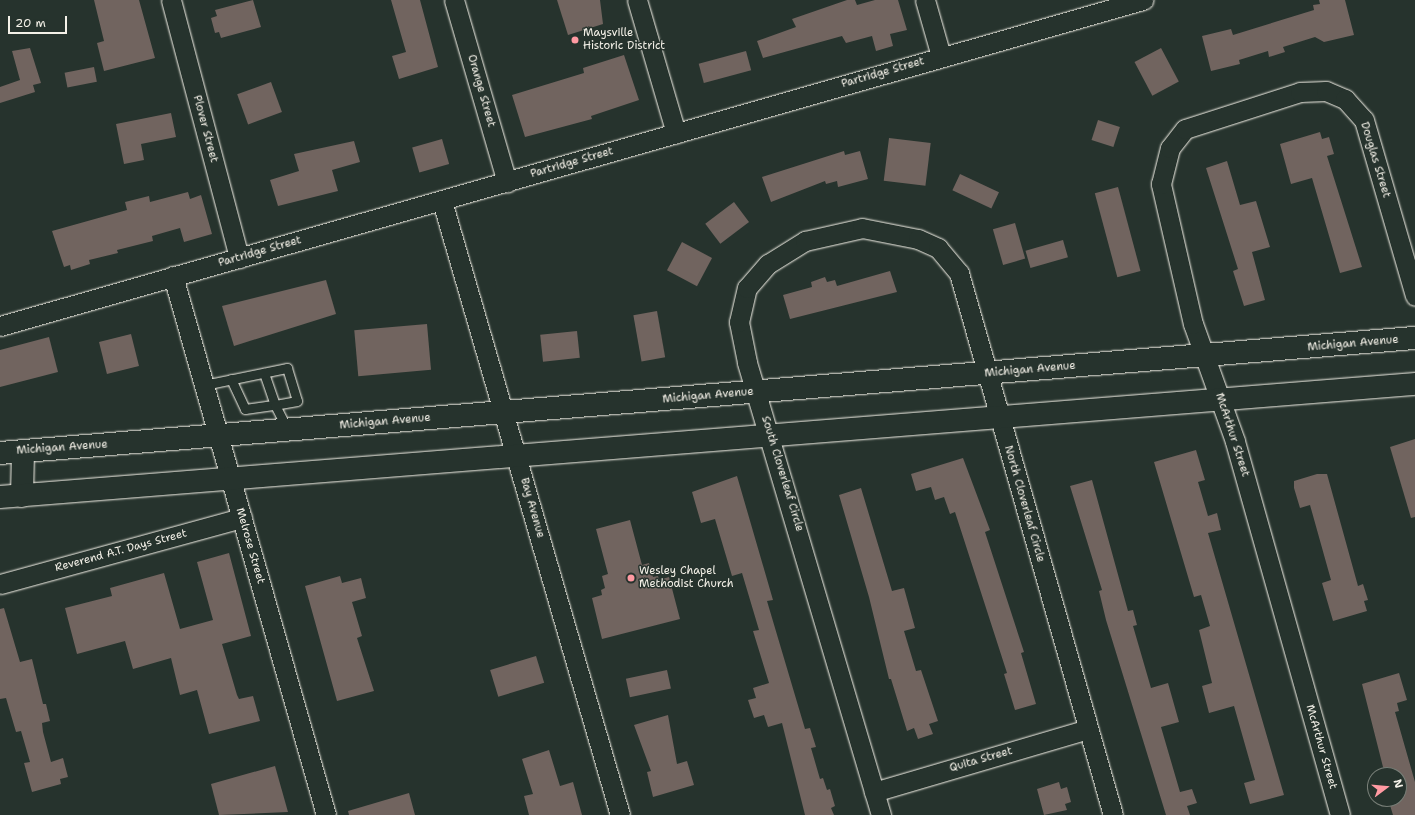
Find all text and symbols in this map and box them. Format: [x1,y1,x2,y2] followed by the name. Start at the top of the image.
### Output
[10,8,69,34] scale bar
[15,15,46,31] text: 20 m
[583,27,665,53] place label: Maysville Historic District
[570,35,580,45] marker: Maysville Historic District
[464,53,498,129] street label: Orange Street
[840,55,926,91] street label: Partridge Street
[190,94,220,164] street label: Plover Street
[1357,121,1393,199] street label: Douglas Street
[529,145,615,181] street label: Partridge Street
[217,234,303,270] street label: Partridge Street
[1307,333,1399,355] street label: Michigan Avenue
[984,359,1076,381] street label: Michigan Avenue
[662,385,754,407] street label: Michigan Avenue
[1212,391,1252,479] street label: McArthur Street
[339,411,431,433] street label: Michigan Avenue
[758,415,806,533] street label: South Cloverleaf Circle
[16,438,108,458] street label: Michigan Avenue
[1001,444,1047,564] street label: North Cloverleaf Circle
[517,476,547,540] street label: Bay Avenue
[233,506,267,586] street label: Melrose Street
[54,527,188,575] street label: Reverend A.T. Days Street
[639,565,734,591] place label: Wesley Chapel Methodist Church
[626,573,636,583] marker: Wesley Chapel Methodist Church
[1303,703,1339,791] street label: McArthur Street
[948,745,1014,775] street label: Quita Street
[1367,767,1407,807] north arrow
[1390,778,1406,790] text: N

